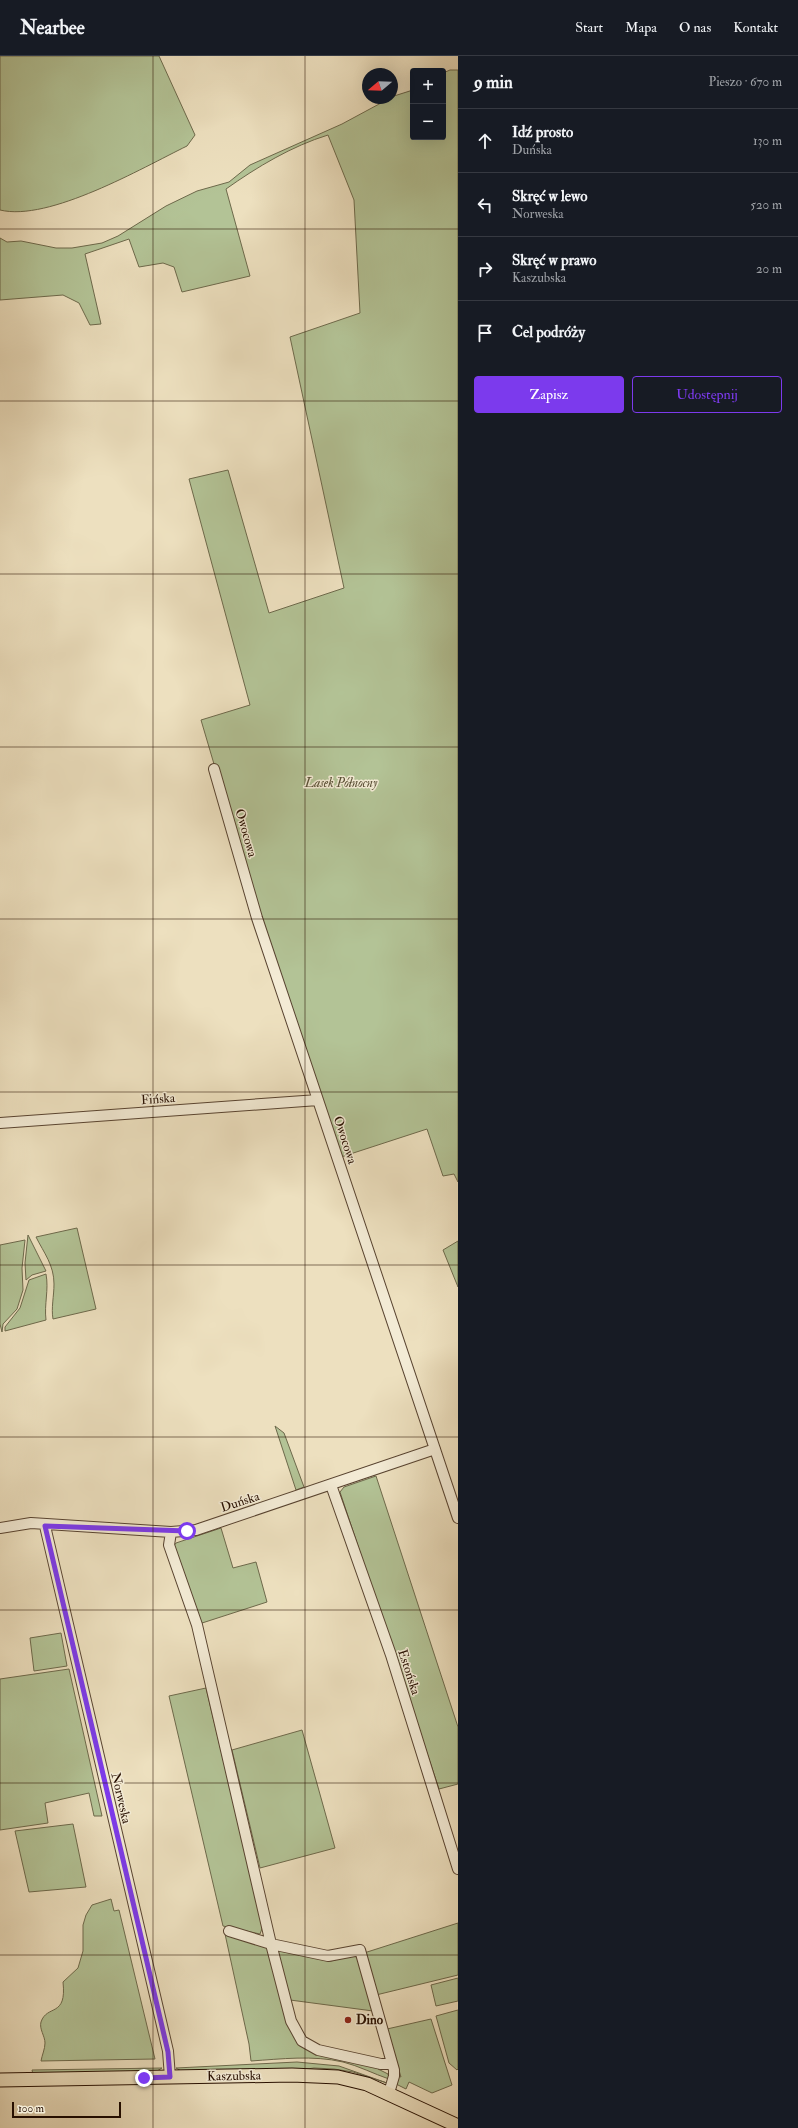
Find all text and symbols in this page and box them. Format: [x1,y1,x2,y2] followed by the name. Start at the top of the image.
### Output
[20,16,85,40] text: Nearbee
[575,19,603,36] text: Start
[625,19,657,36] text: Mapa
[679,19,711,36] text: O nas
[733,19,778,36] text: Kontakt
[362,68,398,104] north arrow
[410,68,446,140] map controls
[410,68,446,104] button: +
[474,72,513,93] text: 9 min
[709,74,782,90] text: Pieszo · 670 m
[410,104,446,140] button: −
[512,123,573,142] text: Idź prosto
[474,130,496,152] icon: ahead
[753,133,782,149] text: 130 m
[512,142,552,158] text: Duńska
[512,187,587,206] text: Skręć w lewo
[474,194,496,216] icon: left
[750,197,782,213] text: 520 m
[512,206,564,222] text: Norweska
[512,251,596,270] text: Skręć w prawo
[474,258,496,280] icon: right
[756,261,782,277] text: 20 m
[512,270,566,286] text: Kaszubska
[474,322,496,344] icon: arrive
[512,323,585,342] text: Cel podróży
[474,376,624,413] button: Zapisz
[632,376,782,413] button: Udostępnij
[304,775,378,791] park label: Lasek Północny
[231,807,261,860] street label: Owocowa
[140,1090,176,1108] street label: Fińska
[330,1114,360,1167] street label: Owocowa
[219,1488,262,1516] street label: Duńska
[178,1522,196,1540] route start
[394,1647,424,1697] street label: Estońska
[107,1771,135,1826] street label: Norweska
[356,2012,384,2028] place label: Dino
[343,2015,353,2025] marker: Dino
[207,2068,262,2084] street label: Kaszubska
[135,2069,153,2087] route end
[12,2100,121,2119] scale bar
[18,2102,44,2115] text: 100 m

